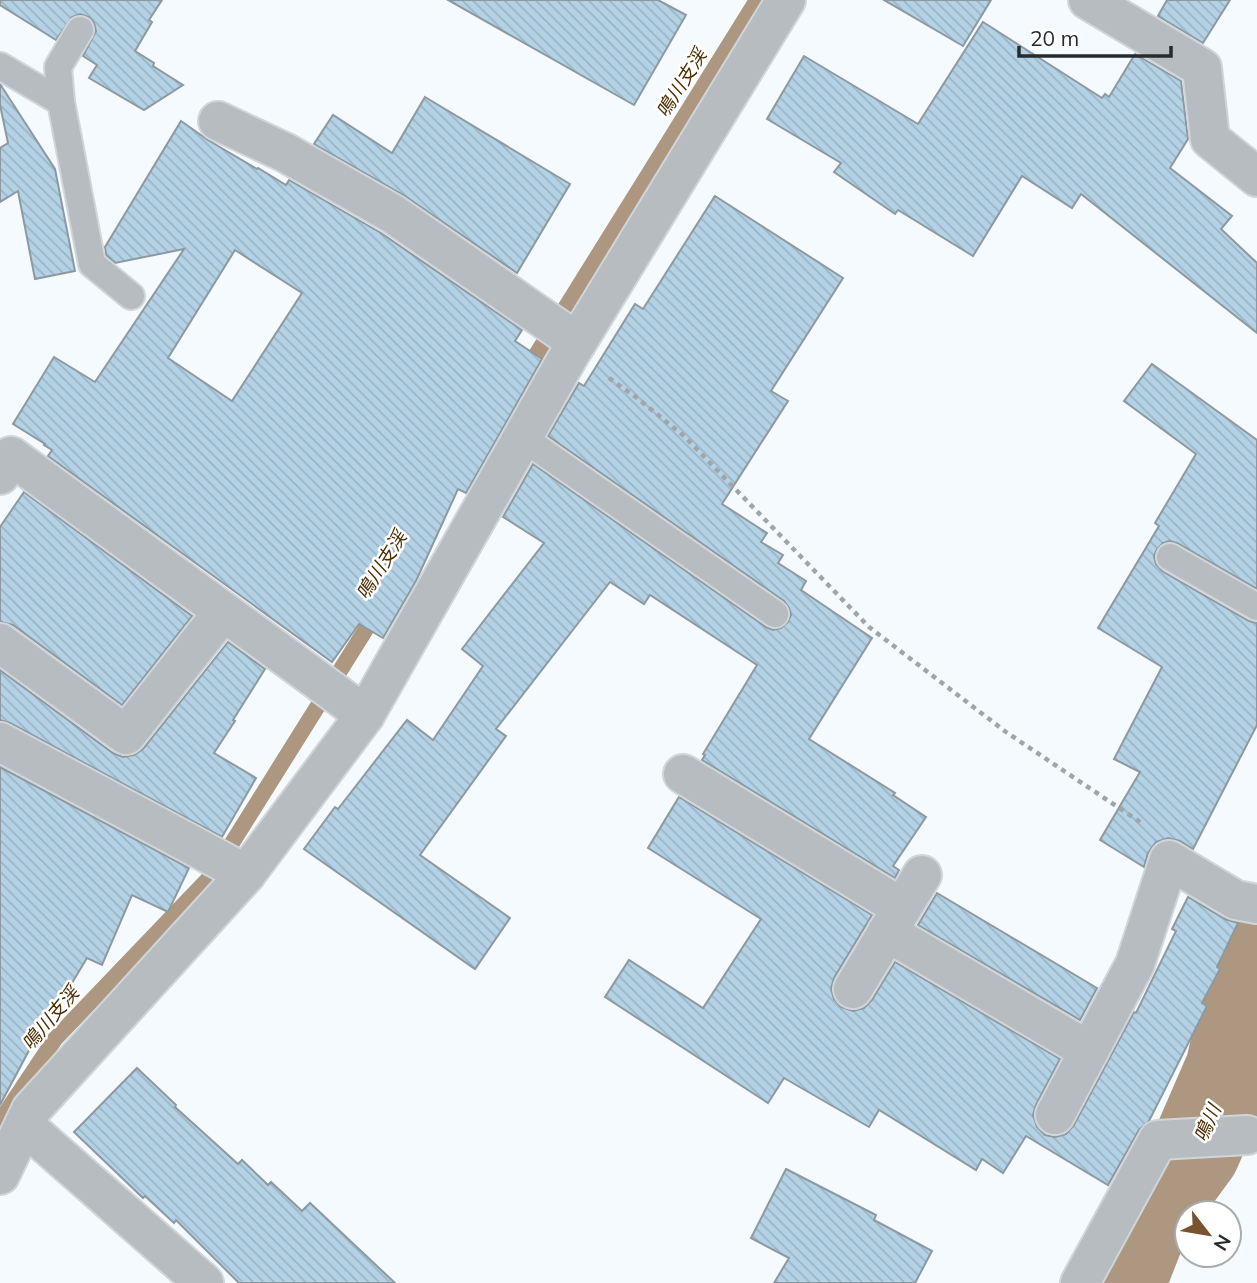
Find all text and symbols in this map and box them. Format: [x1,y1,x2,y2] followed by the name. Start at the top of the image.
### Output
[1019,14,1171,58] scale bar
[1030,25,1079,51] text: 20 m
[651,42,713,122] water label: 鳴川支渓
[351,524,413,604] water label: 鳴川支渓
[16,979,86,1055] water label: 鳴川支渓
[1188,1099,1227,1145] water label: 鳴川
[1173,1199,1243,1269] north arrow
[1209,1230,1237,1255] text: N

